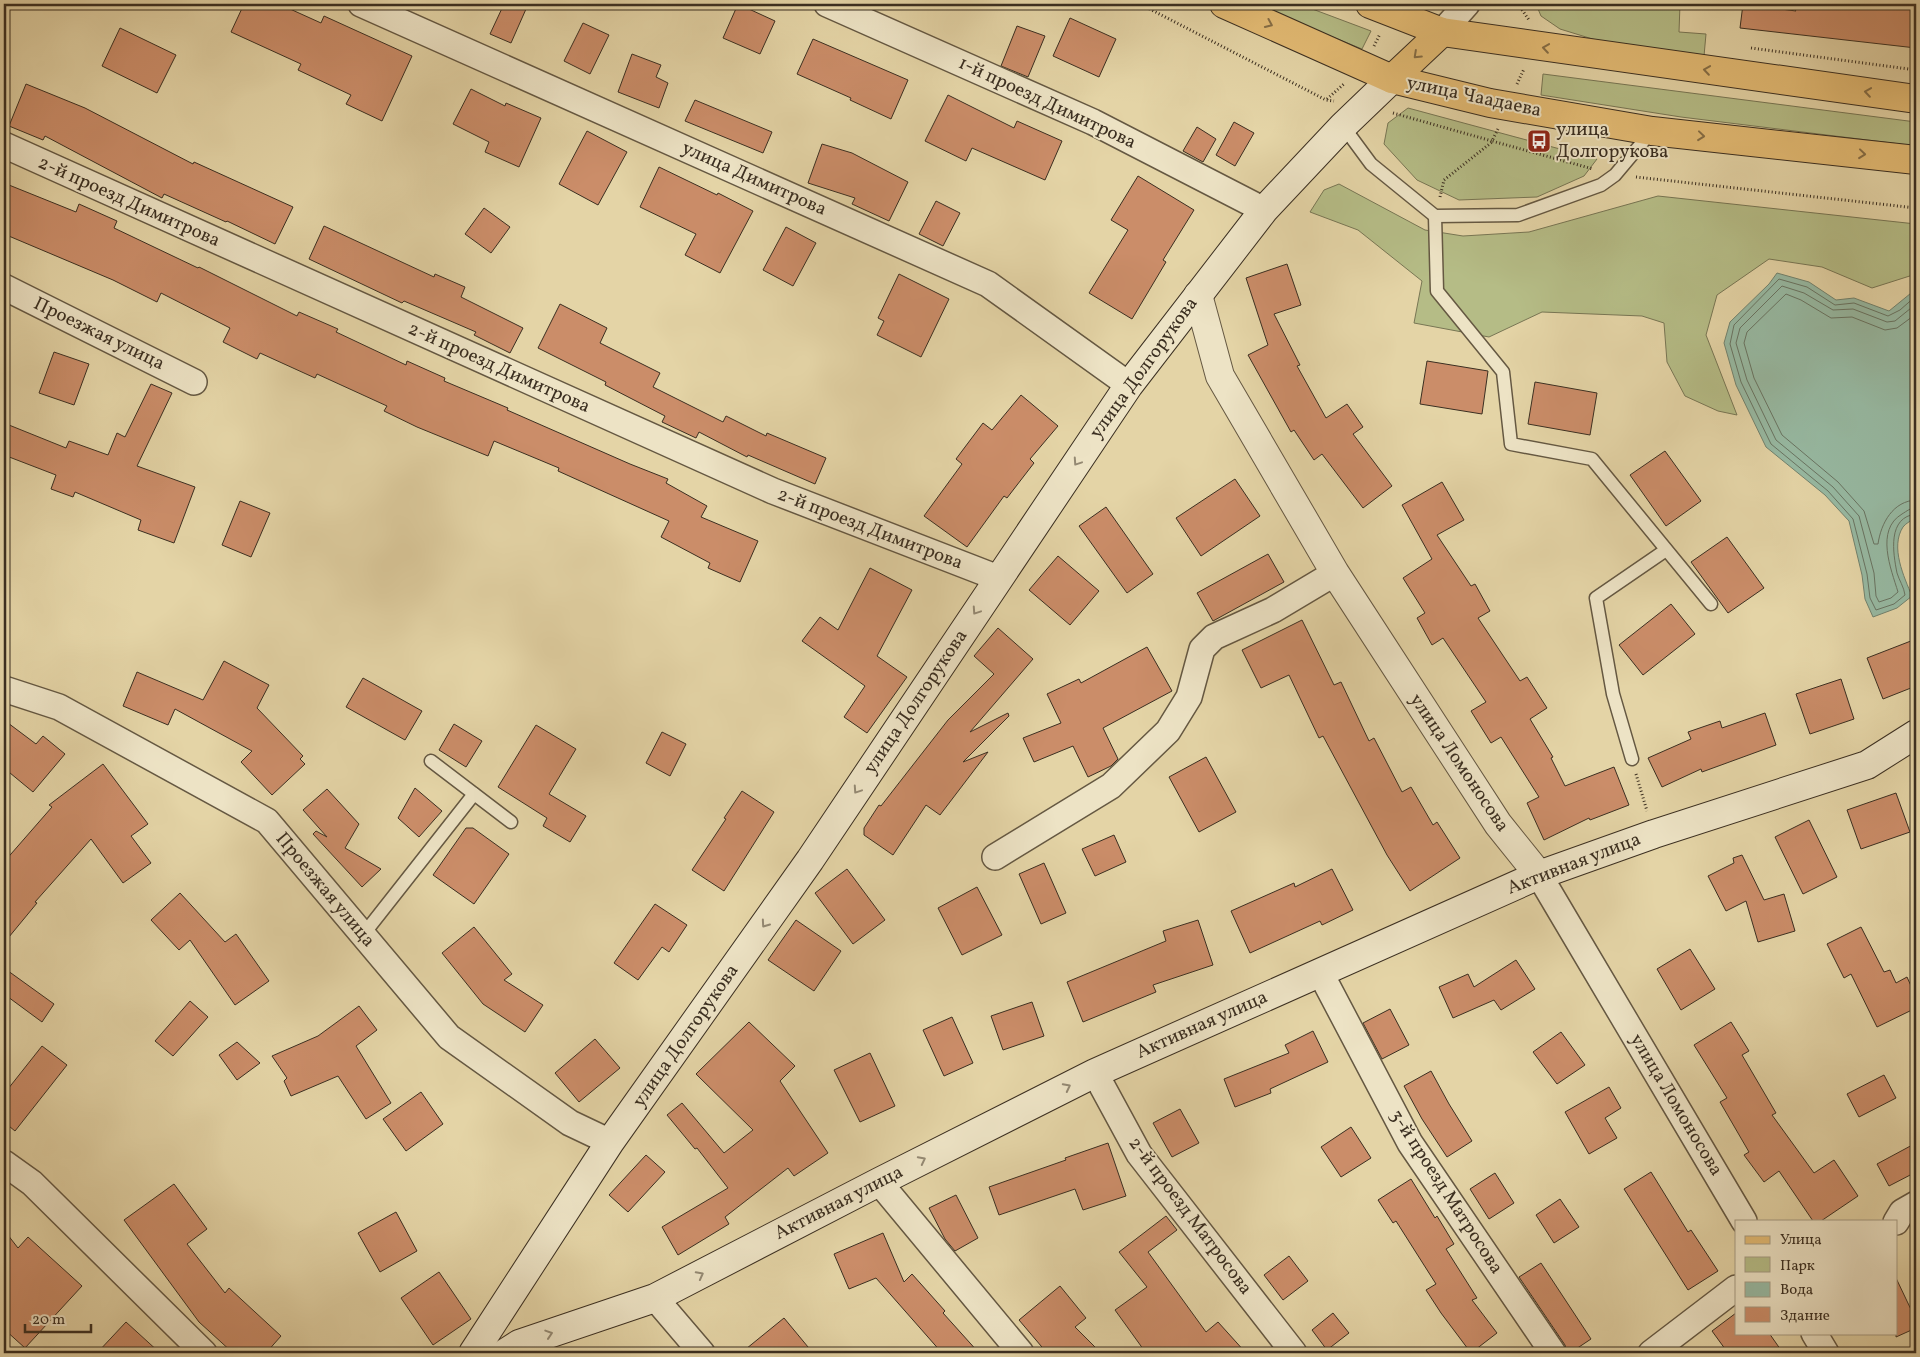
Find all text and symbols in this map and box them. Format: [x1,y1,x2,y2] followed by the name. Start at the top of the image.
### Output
[1264,17,1273,28] one-way arrow
[1542,43,1550,54] one-way arrow
[1414,49,1423,58] one-way arrow
[954,50,1140,156] street label: 1-й проезд Димитрова
[1703,65,1711,76] one-way arrow
[1404,70,1544,124] street label: улица Чаадаева
[1864,87,1872,98] one-way arrow
[1556,117,1669,165] place label: улица Долгорукова
[1526,128,1552,154] bus stop icon: улица Долгорукова
[1697,130,1705,141] one-way arrow
[677,135,831,223] street label: улица Димитрова
[1859,148,1867,159] one-way arrow
[34,150,224,254] street label: 2-й проезд Димитрова
[29,291,169,377] street label: Проезжая улица
[1084,292,1204,444] street label: улица Долгорукова
[404,316,594,420] street label: 2-й проезд Димитрова
[1074,456,1083,466] one-way arrow
[773,482,967,576] street label: 2-й проезд Димитрова
[973,606,982,615] one-way arrow
[858,625,974,779] street label: улица Долгорукова
[1403,689,1515,837] street label: улица Ломоносова
[854,785,863,794] one-way arrow
[269,827,381,953] street label: Проезжая улица
[1503,827,1645,901] street label: Активная улица
[762,918,771,928] one-way arrow
[627,959,745,1113] street label: улица Долгорукова
[1132,984,1272,1066] street label: Активная улица
[1623,1029,1729,1181] street label: улица Ломоносова
[1062,1083,1071,1093] one-way arrow
[1383,1105,1509,1279] street label: 3-й проезд Матросова
[1122,1132,1258,1300] street label: 2-й проезд Матросова
[917,1156,926,1166] one-way arrow
[770,1159,908,1247] street label: Активная улица
[1735,1220,1898,1334] legend
[1780,1230,1822,1251] text: Улица
[1780,1256,1815,1277] text: Парк
[695,1271,704,1281] one-way arrow
[1780,1280,1813,1301] text: Вода
[25,1302,91,1334] scale bar
[1780,1306,1830,1327] text: Здание
[32,1310,65,1331] text: 20 m
[544,1329,552,1339] one-way arrow

